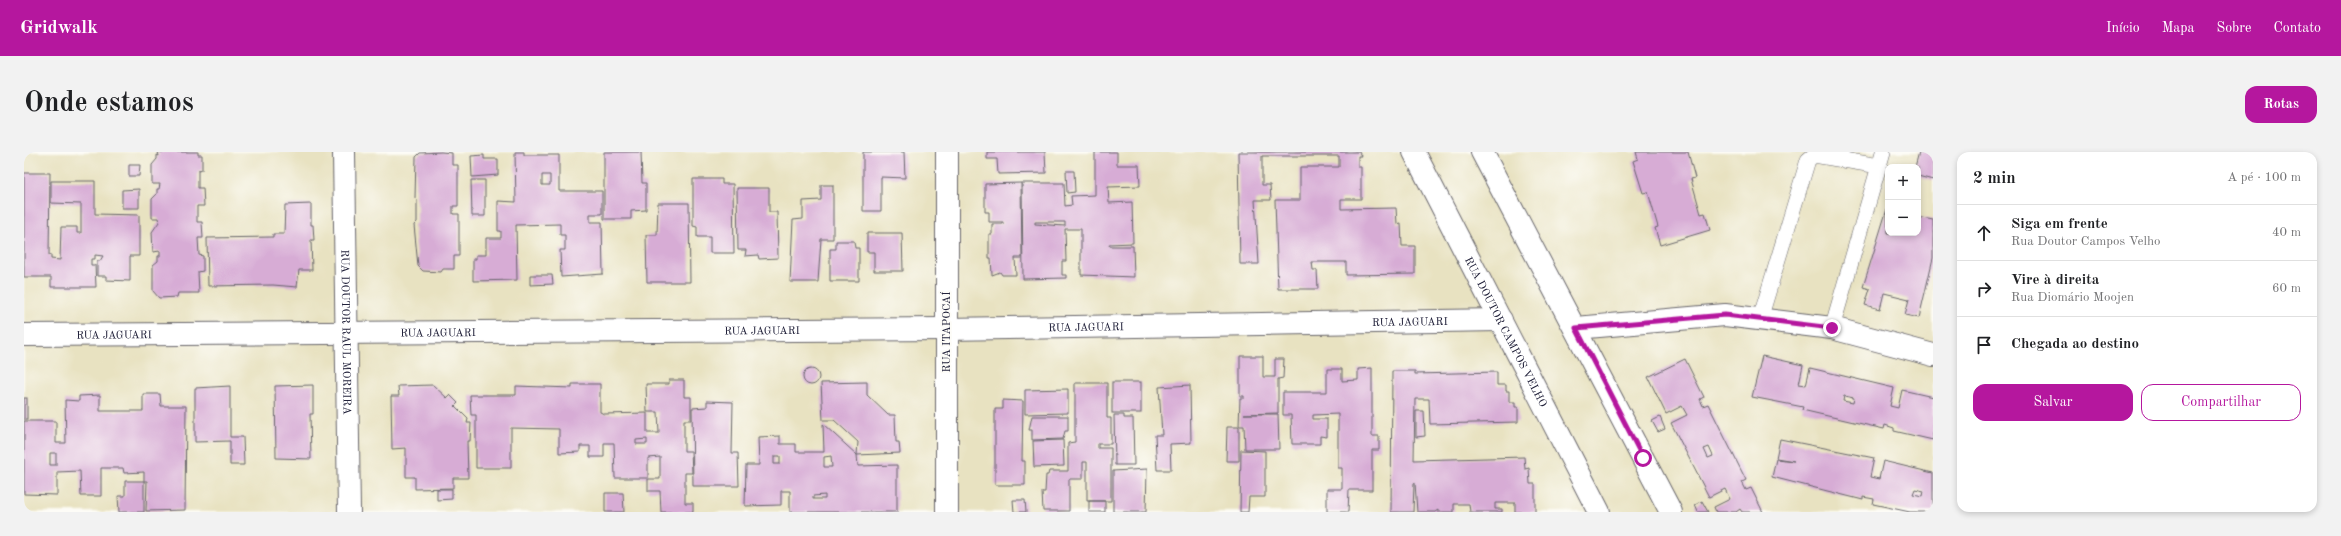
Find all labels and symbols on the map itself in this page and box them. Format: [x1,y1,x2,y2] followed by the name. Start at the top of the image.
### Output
[338,249,352,415] street label: RUA DOUTOR RAUL MOREIRA
[1462,256,1548,409] street label: RUA DOUTOR CAMPOS VELHO
[940,292,953,372] street label: RUA ITAPOCAÍ
[1372,317,1448,329] street label: RUA JAGUARI
[1823,319,1841,337] route end
[1048,322,1124,334] street label: RUA JAGUARI
[724,326,800,337] street label: RUA JAGUARI
[400,328,476,340] street label: RUA JAGUARI
[76,330,152,342] street label: RUA JAGUARI
[1634,449,1652,467] route start

